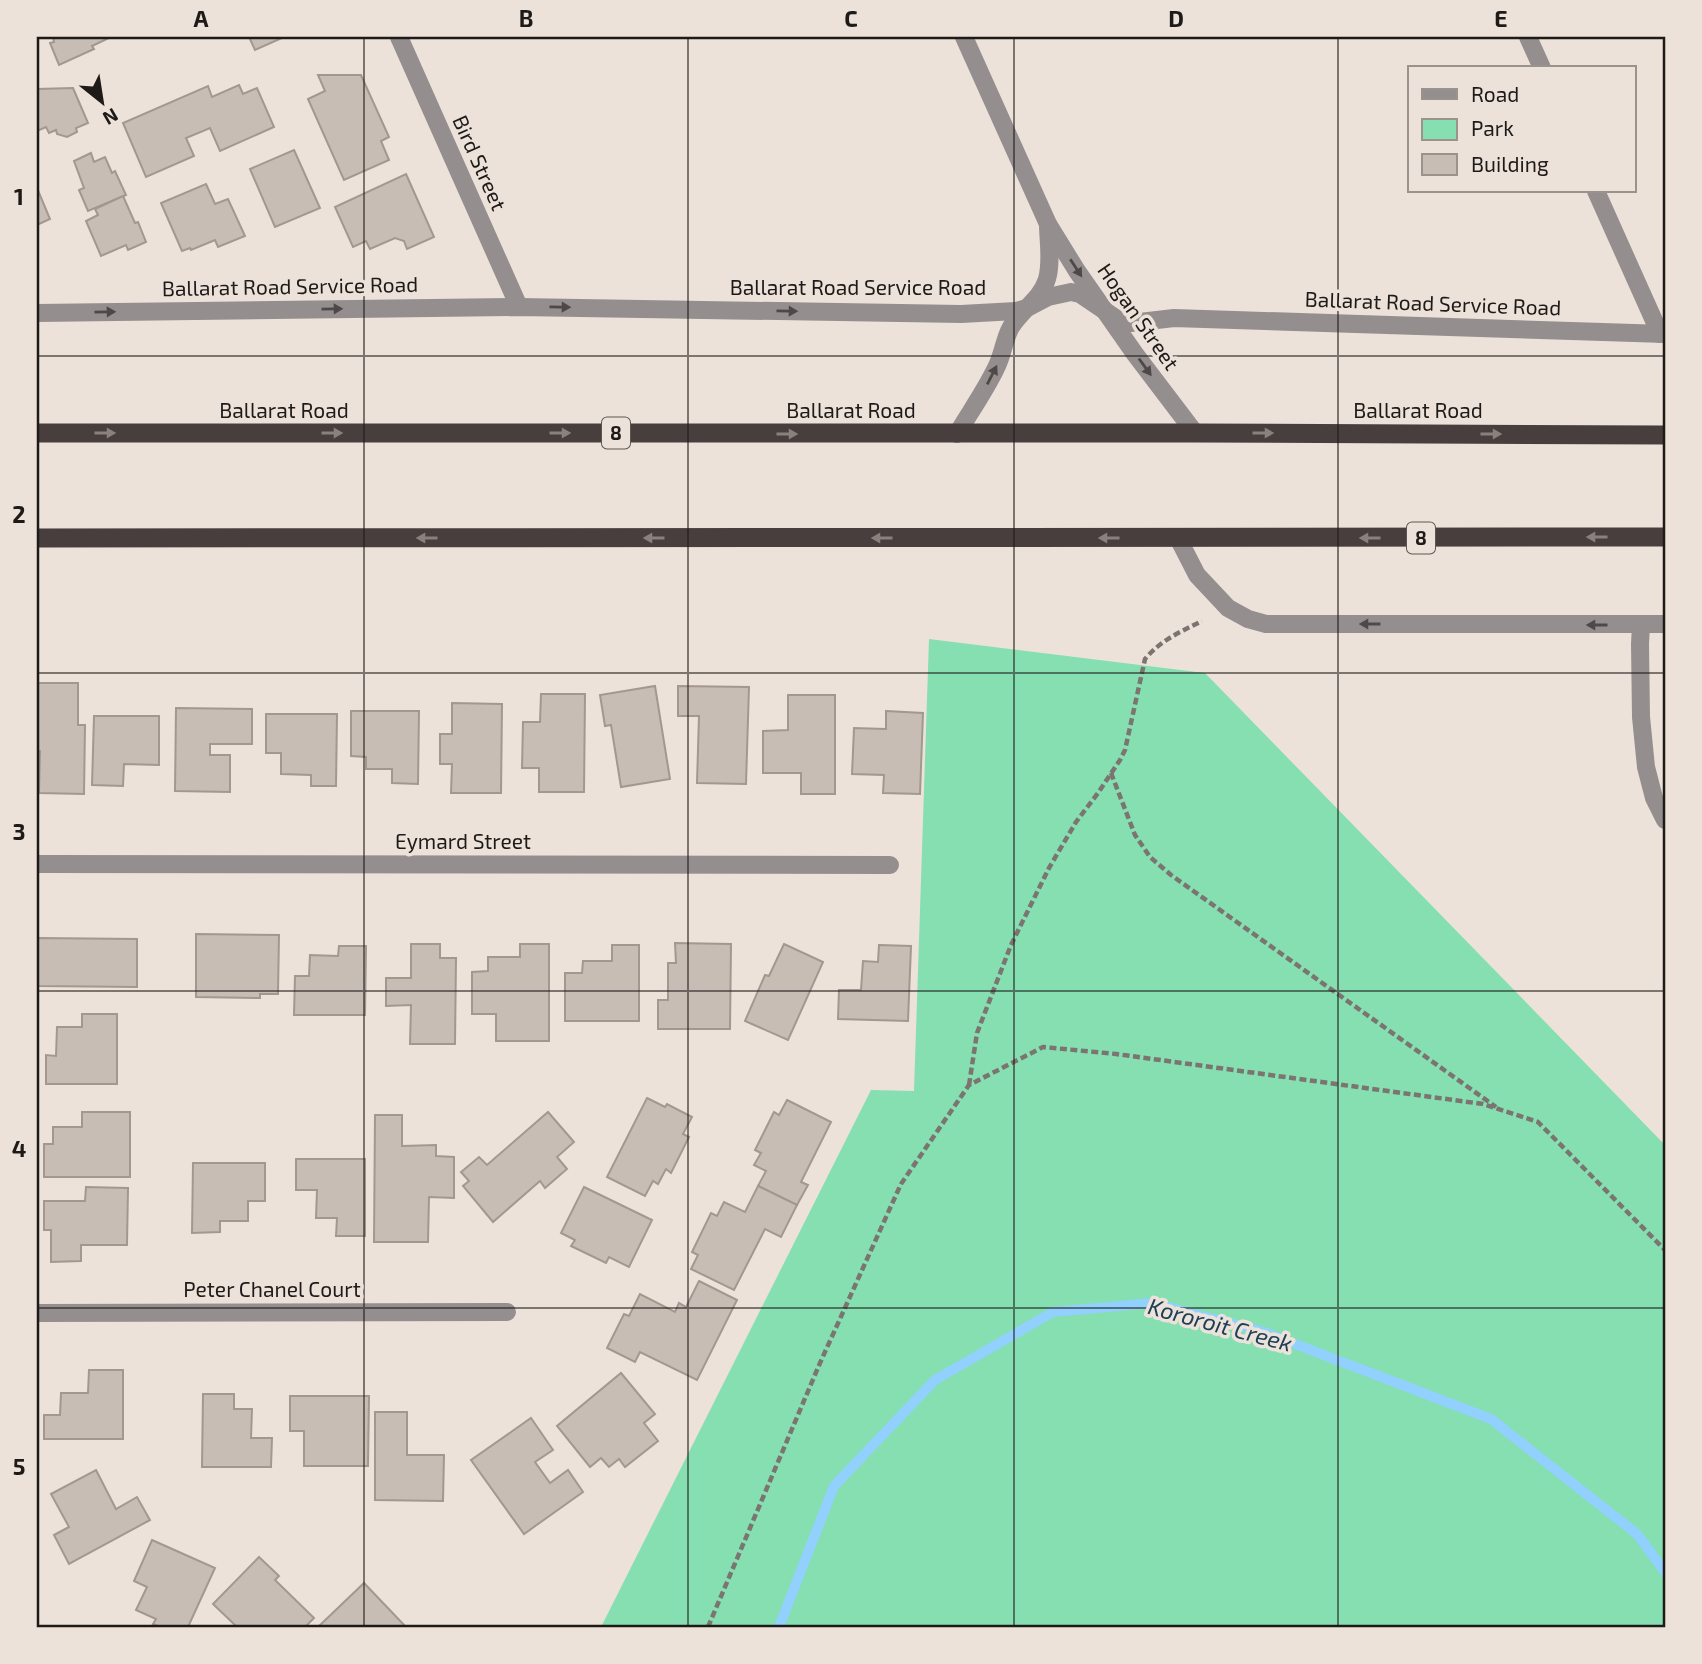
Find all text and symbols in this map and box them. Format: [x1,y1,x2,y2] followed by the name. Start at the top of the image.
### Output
[193,4,209,32] text: A
[519,4,533,32] text: B
[844,4,858,32] text: C
[1168,4,1184,32] text: D
[1494,4,1508,32] text: E
[66,66,136,136] north arrow
[1408,66,1636,192] legend
[1471,81,1519,106] text: Road
[99,104,122,131] text: N
[448,111,512,214] street label: Bird Street
[1471,115,1514,140] text: Park
[1471,151,1549,176] text: Building
[14,182,24,210] text: 1
[1093,258,1185,374] street label: Hogan Street
[1069,259,1083,277] one-way arrow
[162,271,418,300] street label: Ballarat Road Service Road
[730,274,986,299] street label: Ballarat Road Service Road
[1304,286,1562,319] street label: Ballarat Road Service Road
[549,302,571,313] one-way arrow
[322,303,344,315] one-way arrow
[777,305,799,317] one-way arrow
[94,306,116,318] one-way arrow
[1137,358,1152,376] one-way arrow
[987,365,998,385] one-way arrow
[219,397,349,422] street label: Ballarat Road
[786,397,916,422] street label: Ballarat Road
[1353,397,1483,422] street label: Ballarat Road
[602,418,630,448] road number: 8
[94,427,116,439] one-way arrow
[322,427,344,439] one-way arrow
[549,427,571,439] one-way arrow
[1253,427,1275,439] one-way arrow
[777,428,799,440] one-way arrow
[1480,428,1502,440] one-way arrow
[12,500,26,528] text: 2
[1407,523,1435,554] road number: 8
[1586,531,1608,543] one-way arrow
[416,532,438,544] one-way arrow
[643,532,665,544] one-way arrow
[871,532,893,544] one-way arrow
[1098,532,1120,544] one-way arrow
[1358,532,1380,544] one-way arrow
[1358,618,1380,630] one-way arrow
[1586,619,1608,631] one-way arrow
[12,817,26,845] text: 3
[395,828,531,853] street label: Eymard Street
[12,1134,26,1162] text: 4
[183,1276,361,1301] street label: Peter Chanel Court
[1145,1291,1295,1357] water label: Kororoit Creek
[13,1452,25,1480] text: 5

